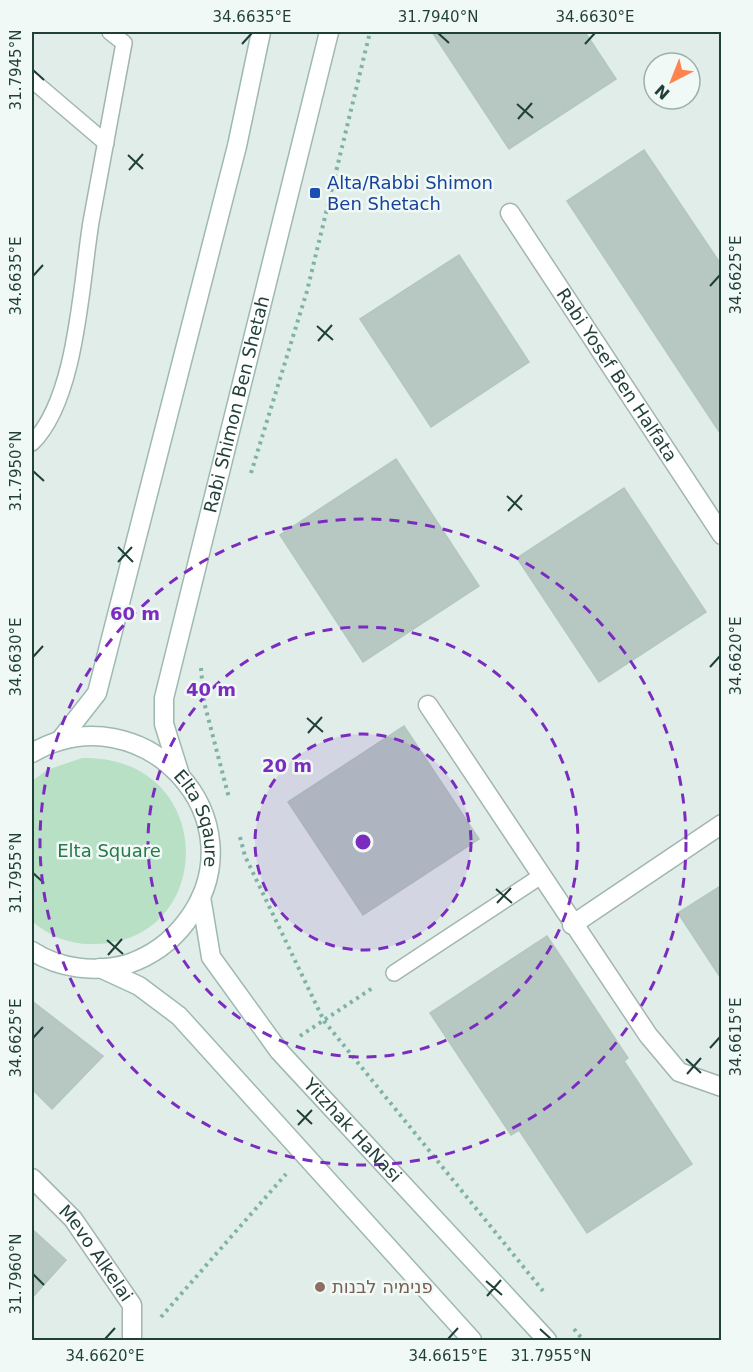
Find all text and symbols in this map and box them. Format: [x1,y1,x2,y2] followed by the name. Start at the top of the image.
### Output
[212,8,292,26] text: 34.6635°E
[398,8,478,26] text: 31.7940°N
[555,8,635,26] text: 34.6630°E
[7,30,25,110] text: 31.7945°N
[642,51,702,111] north arrow
[651,80,674,103] text: N
[327,172,493,214] place label: Alta/Rabbi Shimon Ben Shetach
[308,186,322,200] marker: Alta/Rabbi Shimon Ben Shetach
[727,235,745,315] text: 34.6625°E
[7,236,25,316] text: 34.6635°E
[552,284,682,465] street label: Rabi Yosef Ben Halfata
[199,293,273,515] street label: Rabi Shimon Ben Shetah
[7,431,25,511] text: 31.7950°N
[110,603,160,624] text: 60 m
[727,616,745,696] text: 34.6620°E
[7,617,25,697] text: 34.6630°E
[186,679,236,700] text: 40 m
[262,755,312,776] text: 20 m
[170,765,222,868] street label: Elta Sqaure
[353,832,373,852] centre of rings
[7,833,25,913] text: 31.7955°N
[57,840,161,861] park label: Elta Square
[727,997,745,1077] text: 34.6615°E
[7,998,25,1078] text: 34.6625°E
[299,1073,406,1186] street label: Yitzhak HaNasi
[55,1200,137,1305] street label: Mevo Alkelai
[7,1234,25,1314] text: 31.7960°N
[332,1276,433,1297] place label: פנימיה לבנות
[313,1280,327,1294] marker: פנימיה לבנות
[65,1347,145,1365] text: 34.6620°E
[408,1347,488,1365] text: 34.6615°E
[511,1347,591,1365] text: 31.7955°N

